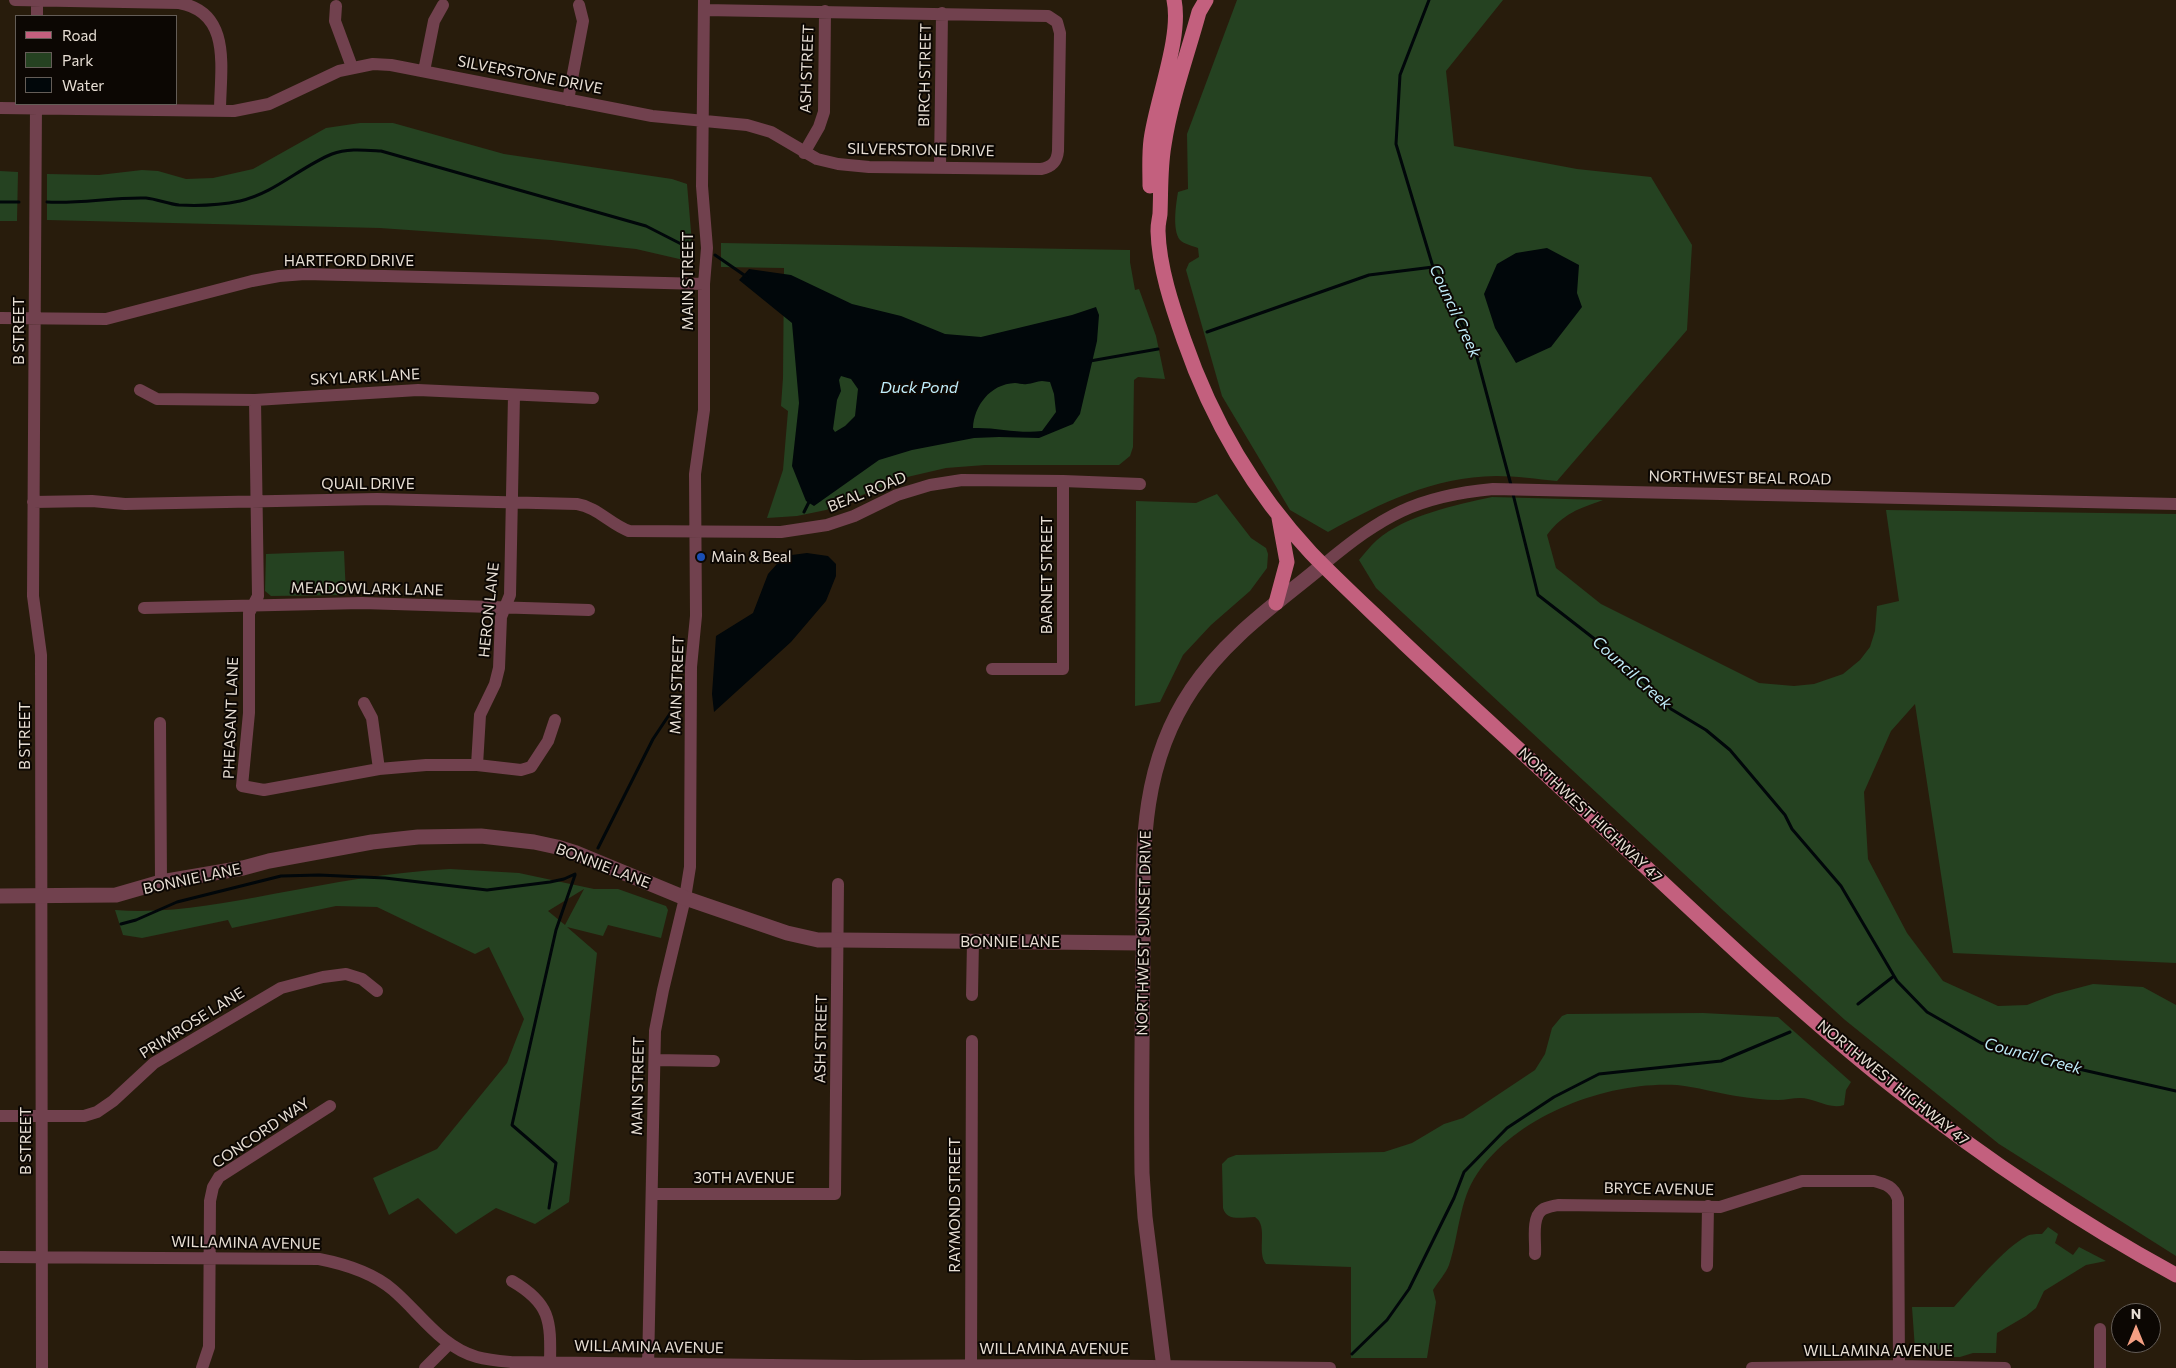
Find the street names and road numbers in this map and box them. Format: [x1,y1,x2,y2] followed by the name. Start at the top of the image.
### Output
[915,23,935,127] street label: BIRCH STREET
[796,24,818,114] street label: ASH STREET
[456,52,604,98] street label: SILVERSTONE DRIVE
[847,140,995,160] street label: SILVERSTONE DRIVE
[679,232,697,330] street label: MAIN STREET
[284,252,414,270] street label: HARTFORD DRIVE
[10,297,28,365] street label: B STREET
[310,365,420,389] street label: SKYLARK LANE
[1648,467,1832,489] street label: NORTHWEST BEAL ROAD
[825,468,909,516] street label: BEAL ROAD
[321,475,415,493] street label: QUAIL DRIVE
[1038,516,1056,634] street label: BARNET STREET
[475,562,503,658] street label: HERON LANE
[290,579,444,599] street label: MEADOWLARK LANE
[666,635,688,735] street label: MAIN STREET
[220,657,242,779] street label: PHEASANT LANE
[16,702,34,770] street label: B STREET
[1515,744,1665,886] street label: NORTHWEST HIGHWAY 47
[1133,830,1155,1036] street label: NORTHWEST SUNSET DRIVE
[553,840,653,892] street label: BONNIE LANE
[141,860,243,898] street label: BONNIE LANE
[960,933,1060,951] street label: BONNIE LANE
[136,984,248,1062] street label: PRIMROSE LANE
[811,994,831,1084] street label: ASH STREET
[1814,1016,1972,1150] street label: NORTHWEST HIGHWAY 47
[628,1036,648,1136] street label: MAIN STREET
[209,1094,313,1172] street label: CONCORD WAY
[17,1107,35,1175] street label: B STREET
[946,1137,964,1273] street label: RAYMOND STREET
[693,1169,795,1187] street label: 30TH AVENUE
[1604,1179,1714,1199] street label: BRYCE AVENUE
[171,1233,321,1253] street label: WILLAMINA AVENUE
[574,1337,724,1357] street label: WILLAMINA AVENUE
[979,1340,1129,1358] street label: WILLAMINA AVENUE
[1803,1342,1953,1360] street label: WILLAMINA AVENUE

